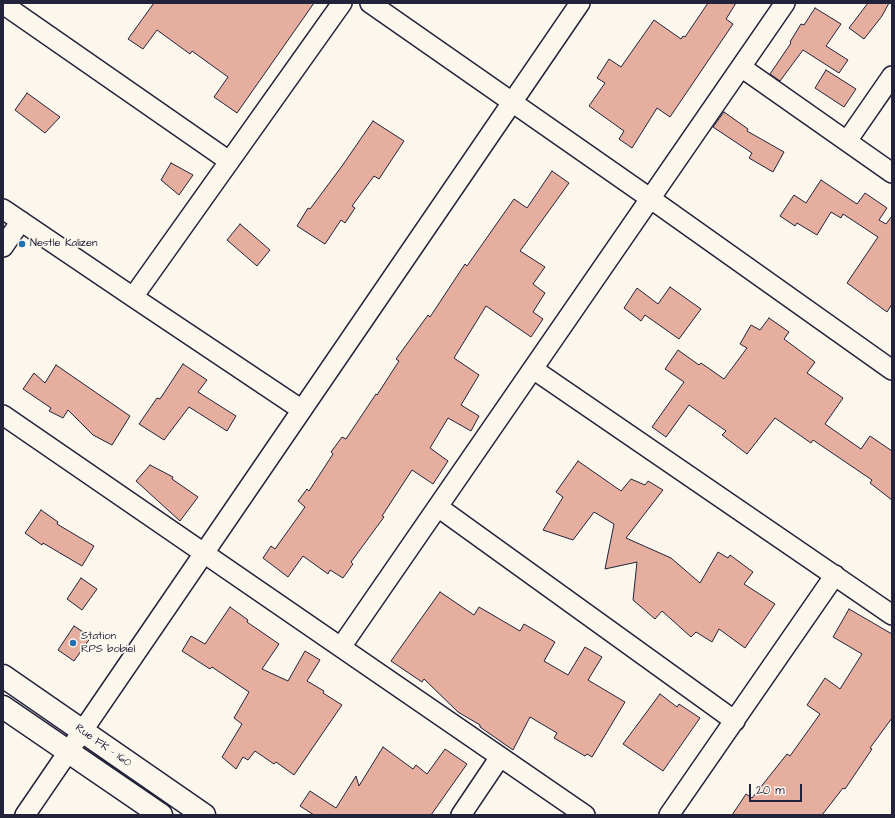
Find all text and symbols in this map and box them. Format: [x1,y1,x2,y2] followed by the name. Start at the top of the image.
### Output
[30,237,97,251] place label: Nestle Kalizen
[17,239,27,249] marker: Nestle Kalizen
[81,630,135,656] place label: Station RPS bobiel
[68,638,78,648] marker: Station RPS bobiel
[72,722,134,770] street label: Rue FK - 160
[751,776,804,802] scale bar
[756,782,785,799] text: 20 m

